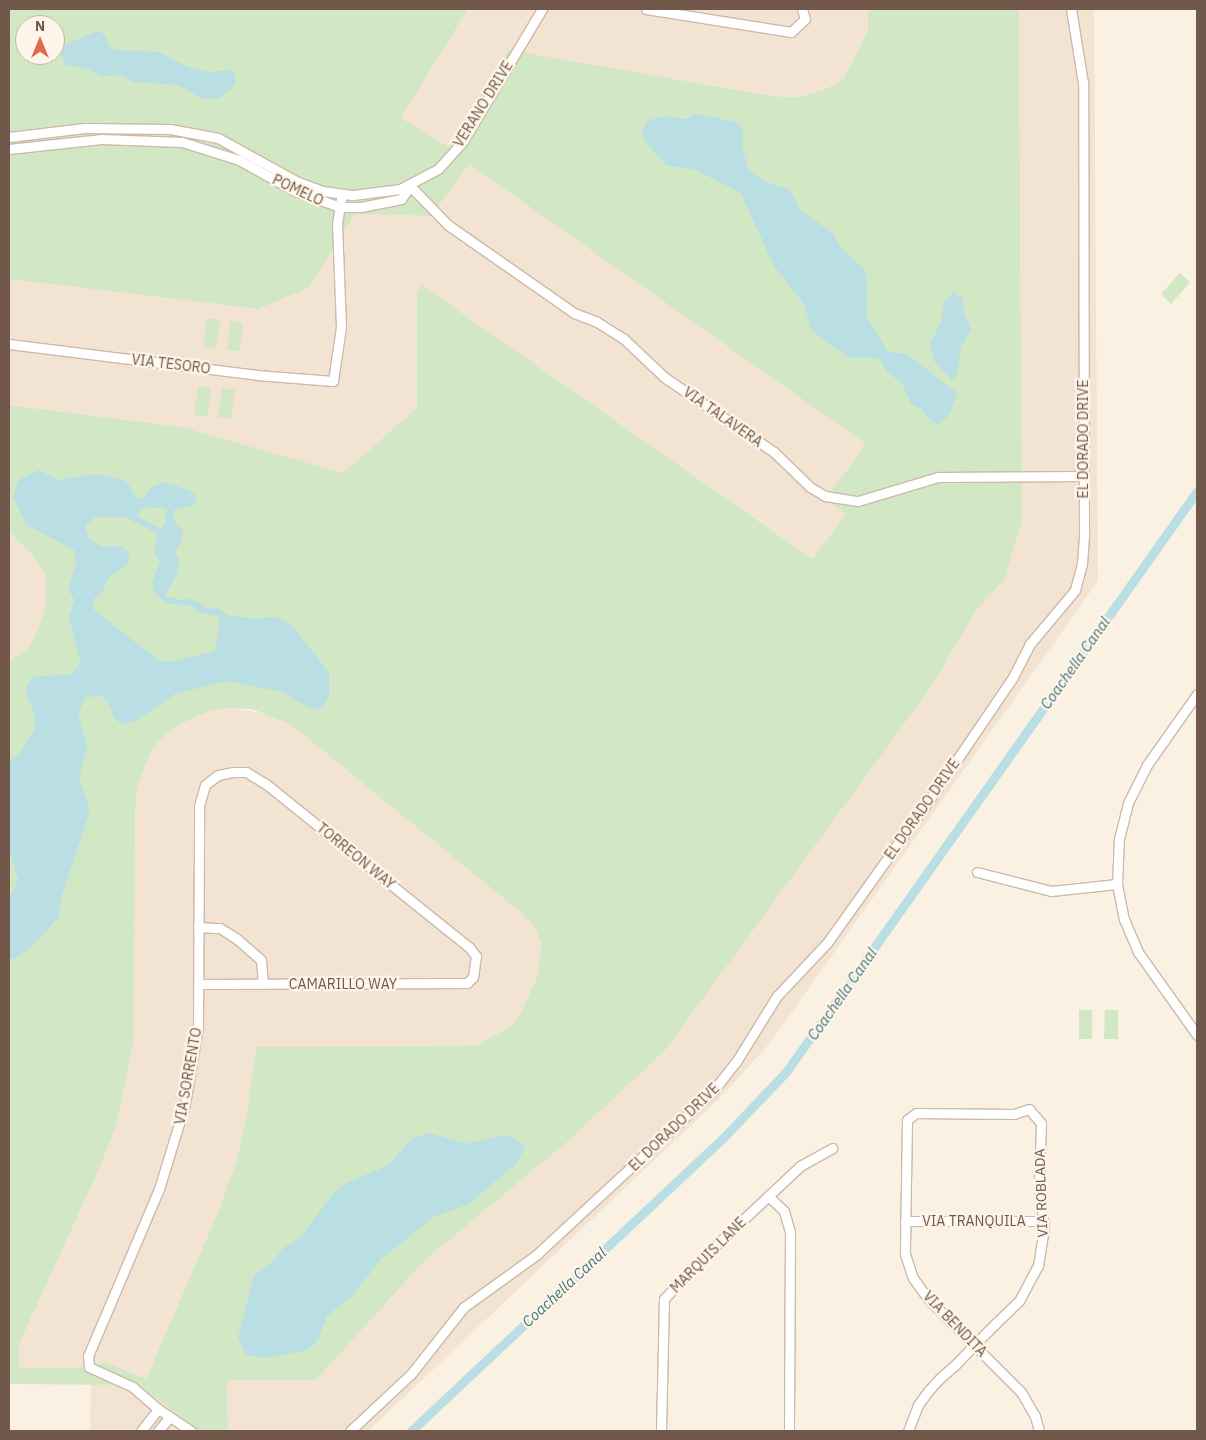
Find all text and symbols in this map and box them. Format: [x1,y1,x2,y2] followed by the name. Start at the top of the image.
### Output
[15,15,65,65] north arrow
[35,17,45,35] text: N
[450,58,516,150] street label: VERANO DRIVE
[270,171,326,209] street label: POMELO
[131,351,211,377] street label: VIA TESORO
[1075,380,1091,498] street label: EL DORADO DRIVE
[680,384,766,450] street label: VIA TALAVERA
[1037,613,1113,713] water label: Coachella Canal
[881,755,963,863] street label: EL DORADO DRIVE
[314,819,398,893] street label: TORREON WAY
[804,944,880,1044] water label: Coachella Canal
[289,976,397,992] street label: CAMARILLO WAY
[171,1026,205,1126] street label: VIA SORRENTO
[625,1080,723,1174] street label: EL DORADO DRIVE
[1031,1148,1051,1238] street label: VIA ROBLADA
[922,1213,1026,1229] street label: VIA TRANQUILA
[667,1214,749,1296] street label: MARQUIS LANE
[518,1243,610,1331] water label: Coachella Canal
[920,1288,990,1360] street label: VIA BENDITA

